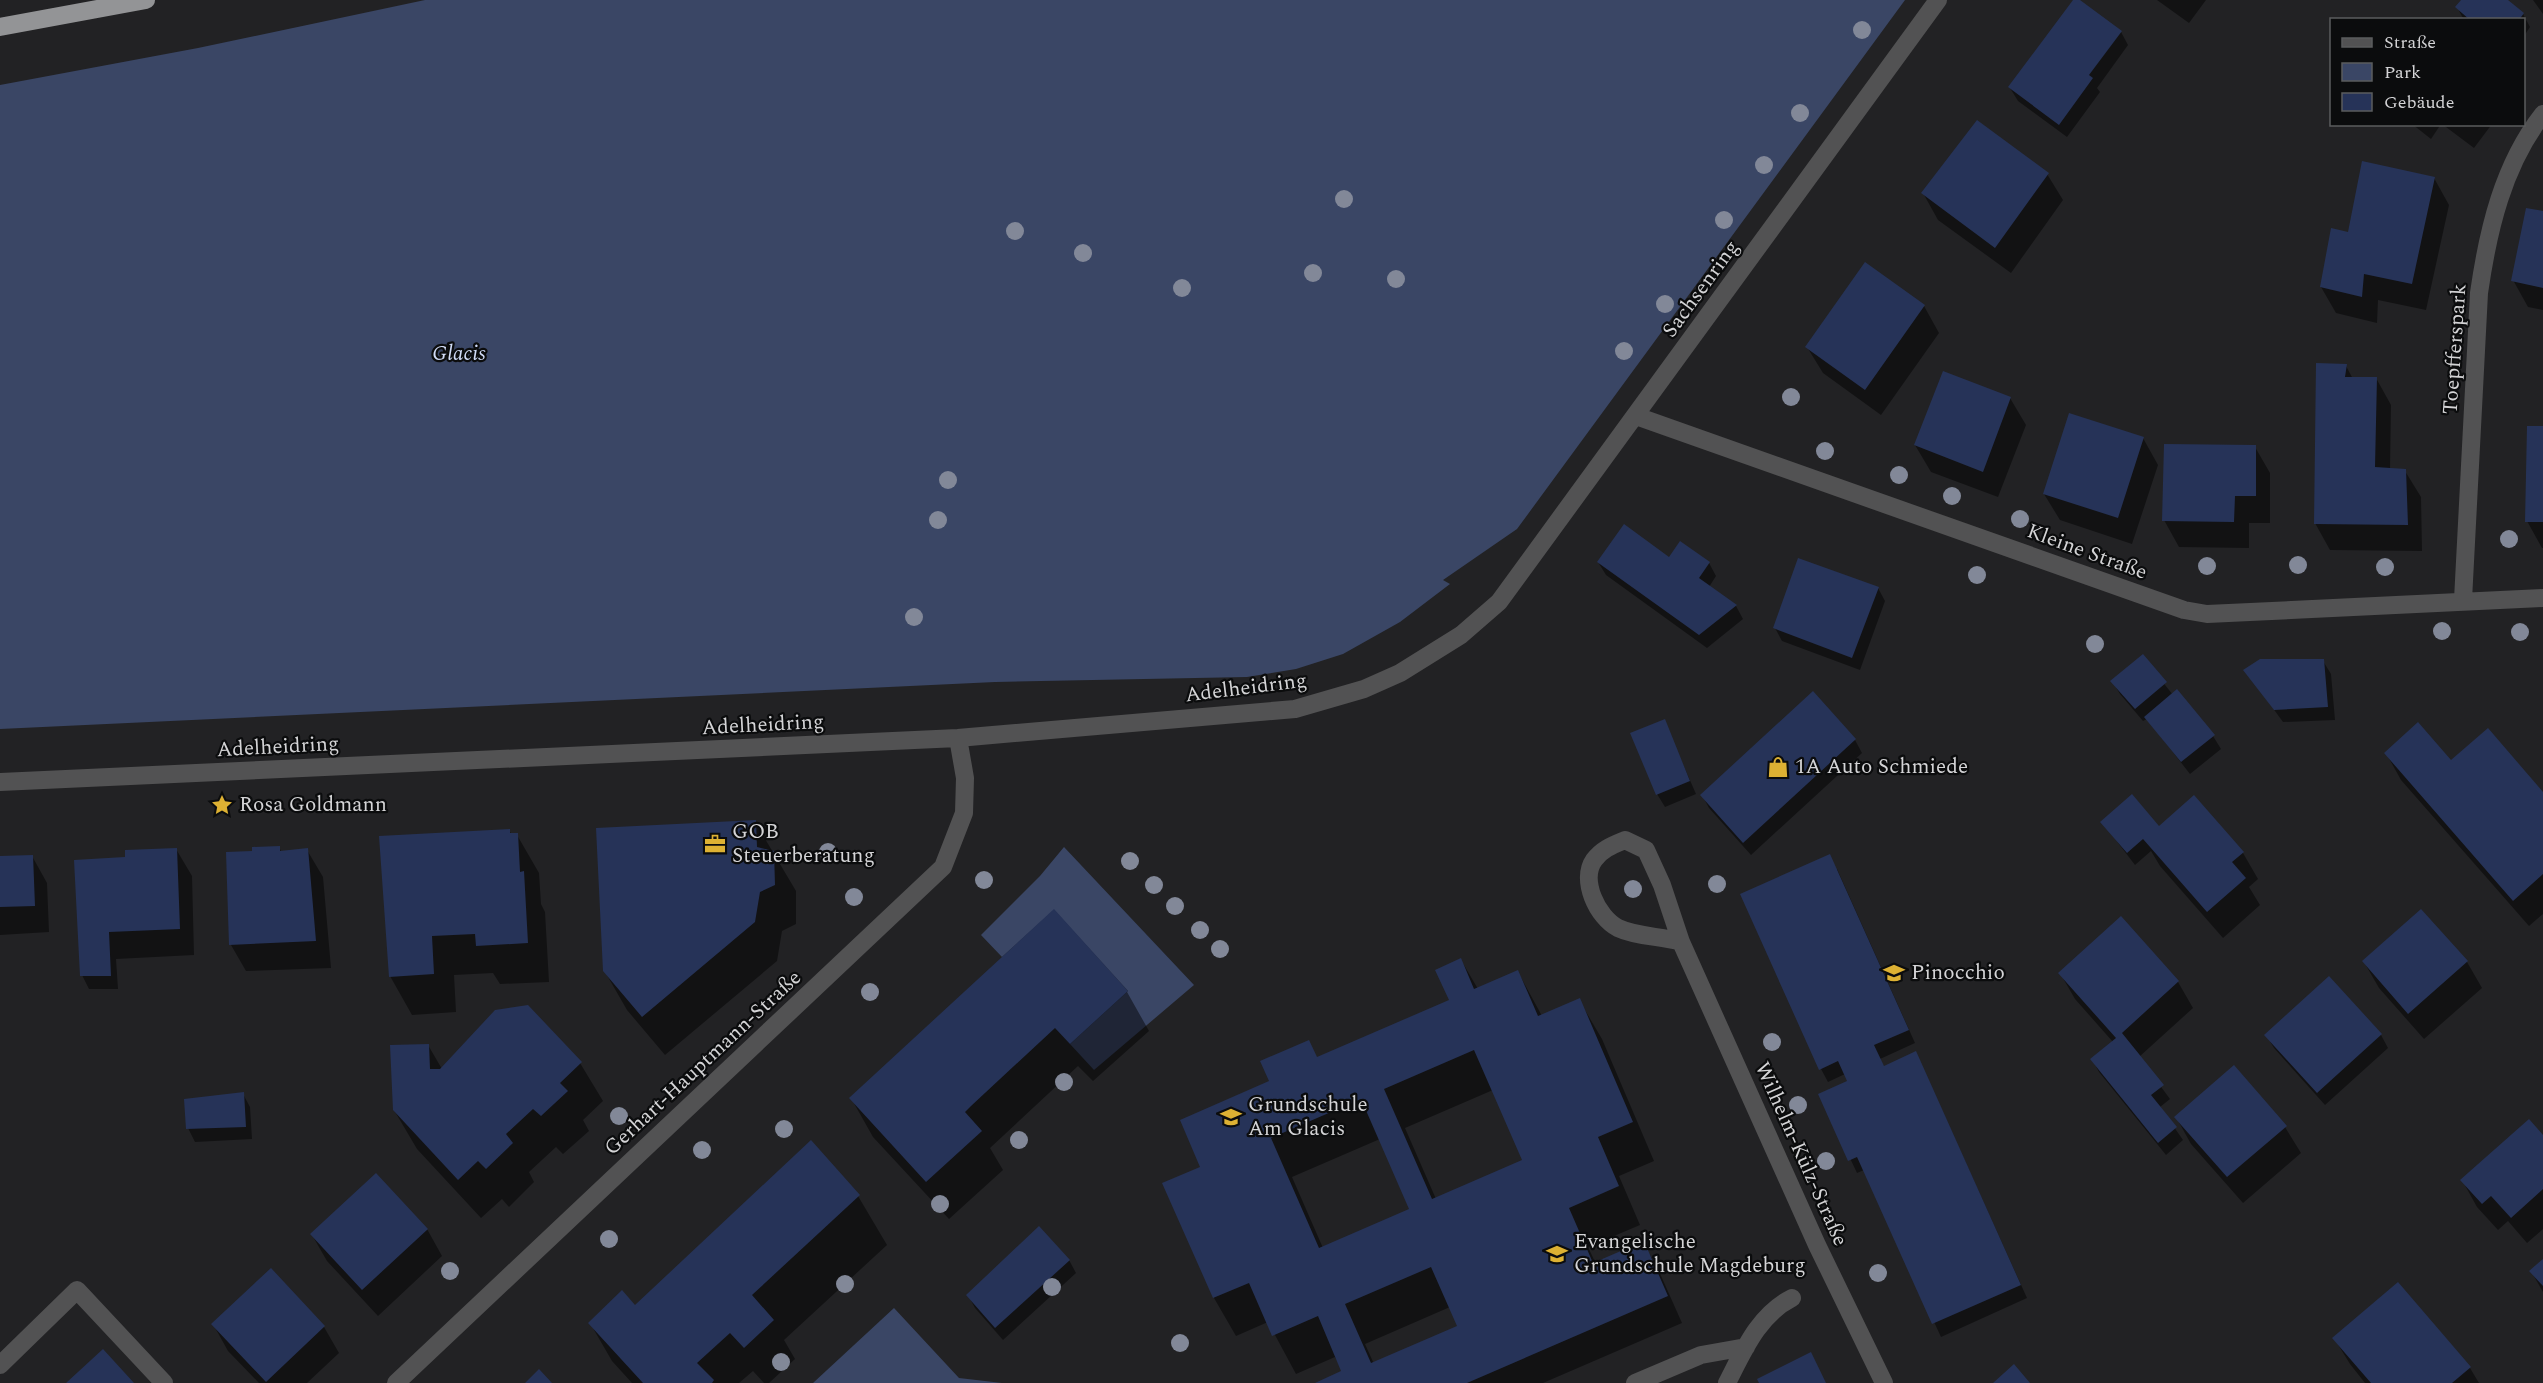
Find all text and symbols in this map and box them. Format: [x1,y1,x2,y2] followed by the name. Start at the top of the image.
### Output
[2330,18,2525,126] legend
[2384,29,2436,56] text: Straße
[2384,59,2421,86] text: Park
[2384,89,2454,116] text: Gebäude
[1655,233,1747,345] street label: Sachsenring
[2434,282,2476,415] street label: Toepfferspark
[432,338,486,370] park label: Glacis
[2022,515,2152,589] street label: Kleine Straße
[1183,665,1309,711] street label: Adelheidring
[701,706,825,744] street label: Adelheidring
[216,728,340,766] street label: Adelheidring
[1795,751,1968,783] place label: 1A Auto Schmiede
[1766,755,1790,779] shop icon: 1A Auto Schmiede
[239,789,387,821] place label: Rosa Goldmann
[210,793,234,817] place icon: Rosa Goldmann
[732,816,875,872] place label: GOB Steuerberatung
[703,832,727,856] office icon: GOB Steuerberatung
[1911,957,2005,989] place label: Pinocchio
[1882,961,1906,985] school or university icon: Pinocchio
[597,963,809,1163] street label: Gerhart-Hauptmann-Straße
[1746,1057,1856,1251] street label: Wilhelm-Külz-Straße
[1248,1089,1368,1145] place label: Grundschule Am Glacis
[1219,1105,1243,1129] school or university icon: Grundschule Am Glacis
[1574,1226,1806,1282] place label: Evangelische Grundschule Magdeburg
[1545,1242,1569,1266] school or university icon: Evangelische Grundschule Magdeburg

